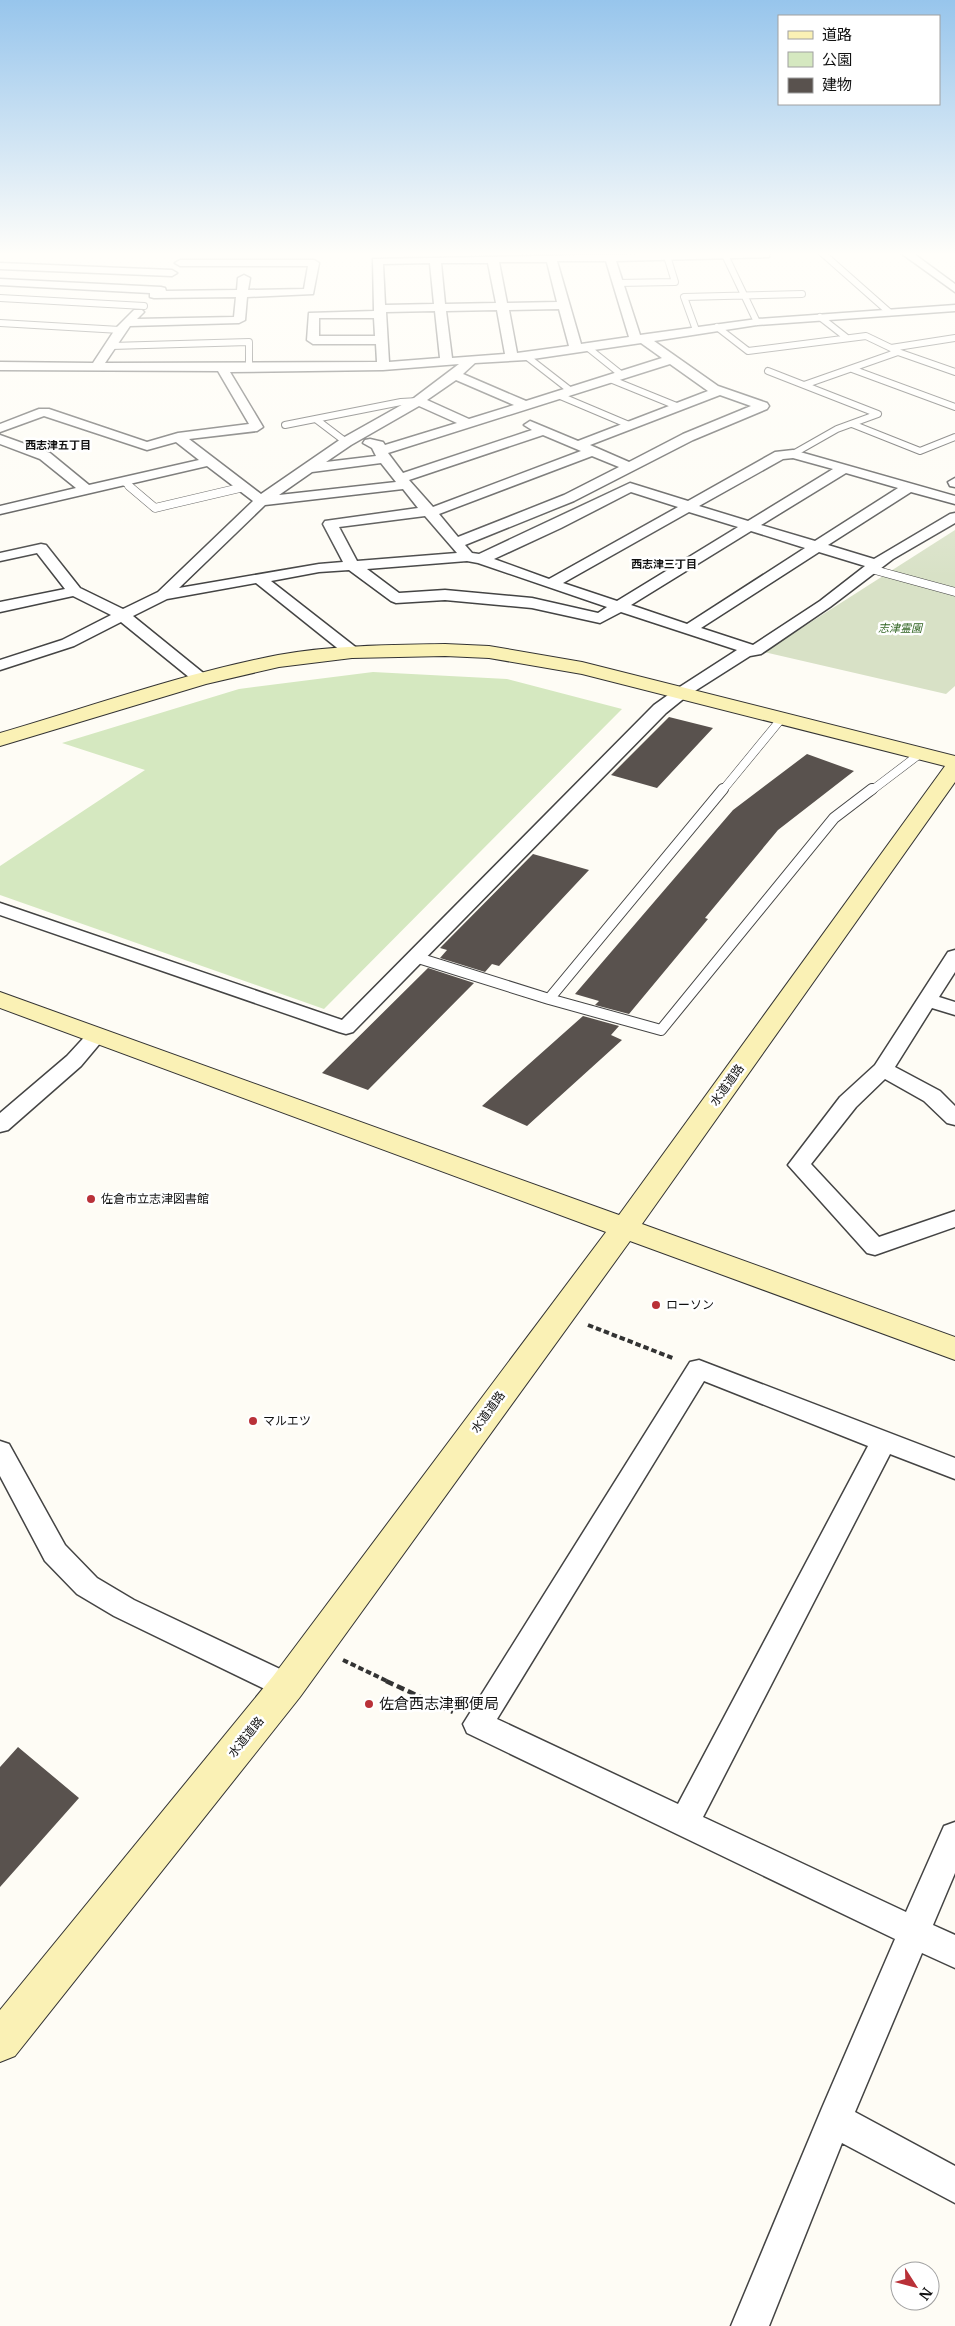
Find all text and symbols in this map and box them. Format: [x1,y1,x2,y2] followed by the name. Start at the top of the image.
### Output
[778,15,940,105] legend
[822,25,852,44] text: 道路
[822,50,852,69] text: 公園
[822,75,852,94] text: 建物
[25,438,91,452] district label: 西志津五丁目
[631,557,697,571] district label: 西志津三丁目
[878,621,924,635] park label: 志津霊園
[706,1061,747,1109] street label: 水道道路
[101,1191,209,1206] place label: 佐倉市立志津図書館
[85,1193,97,1205] marker: 佐倉市立志津図書館
[666,1297,714,1312] place label: ローソン
[650,1299,662,1311] marker: ローソン
[467,1388,508,1436] street label: 水道道路
[263,1413,311,1428] place label: マルエツ
[247,1415,259,1427] marker: マルエツ
[379,1694,499,1713] place label: 佐倉西志津郵便局
[363,1698,375,1710] marker: 佐倉西志津郵便局
[225,1713,267,1760] street label: 水道道路
[890,2261,940,2311] north arrow
[915,2284,936,2303] text: N

